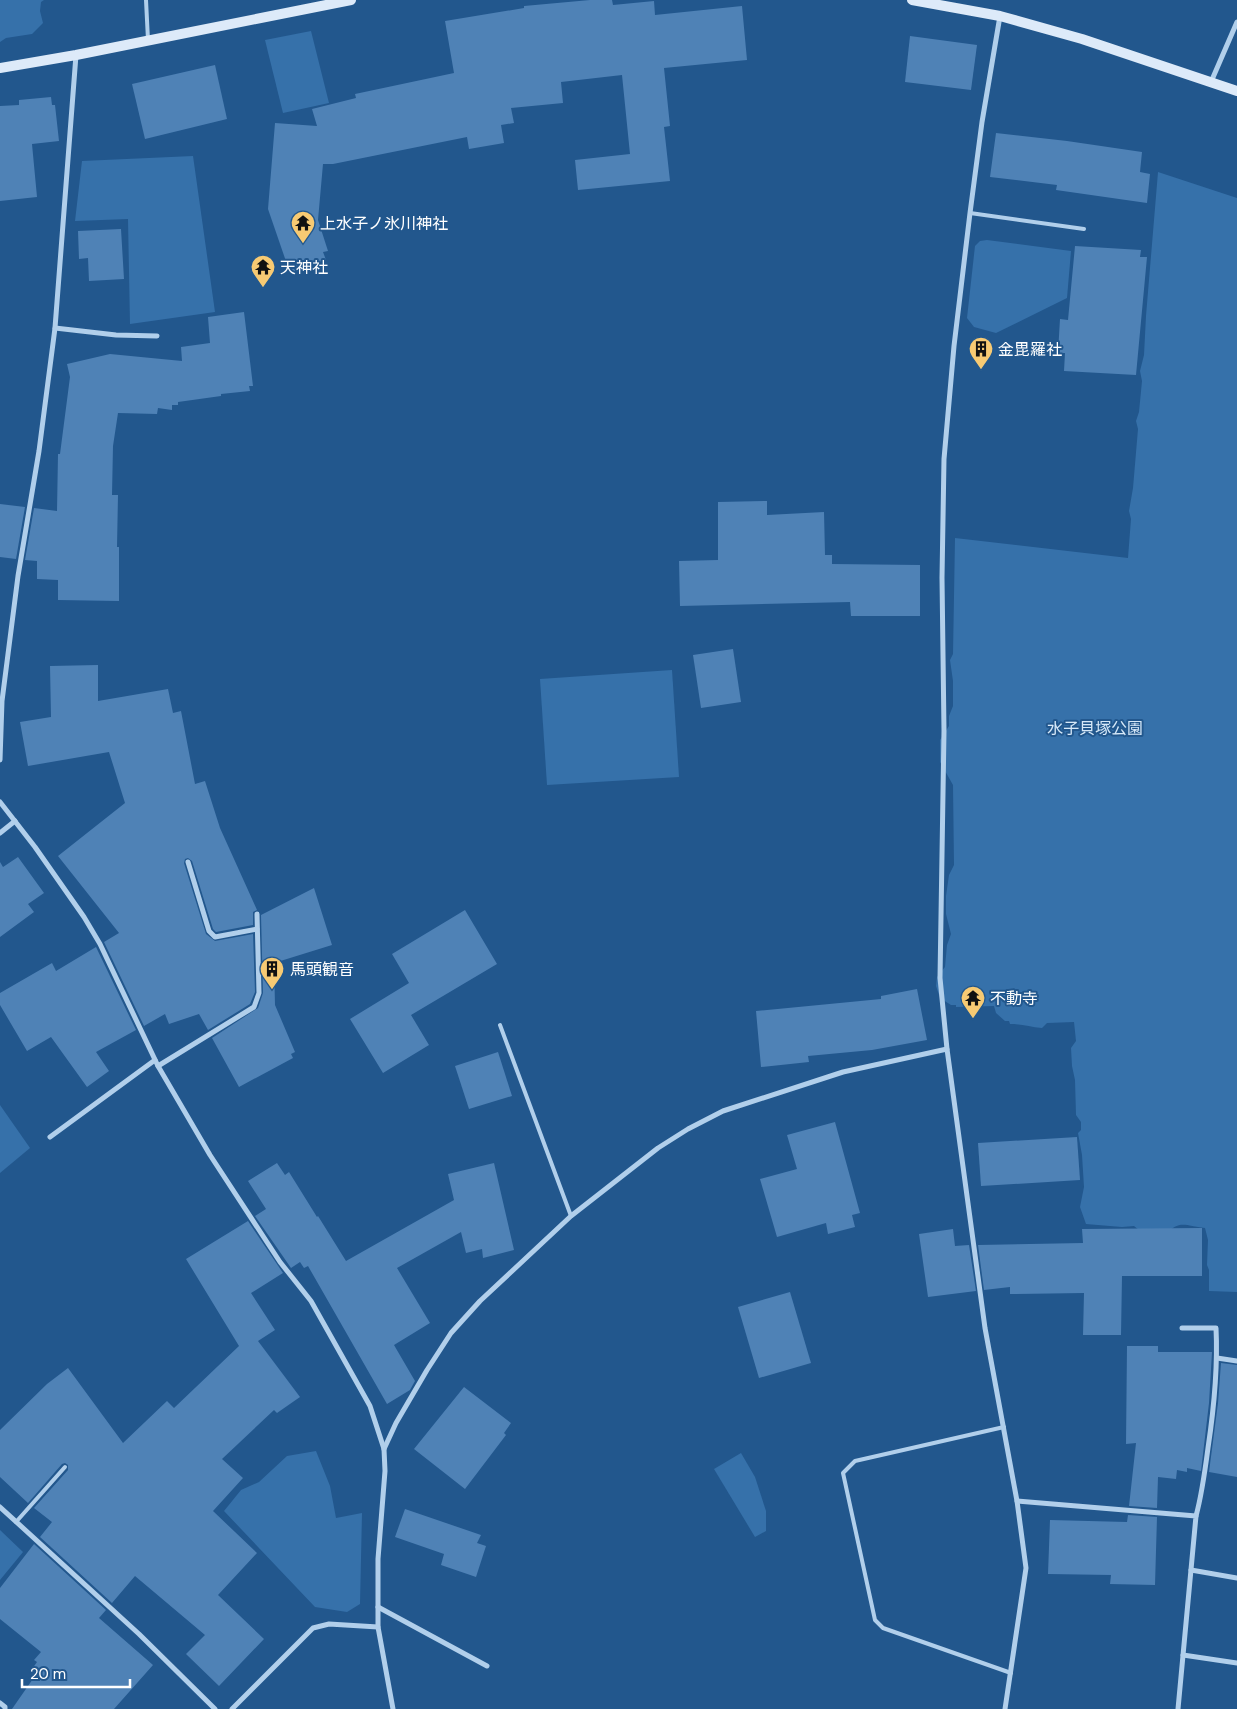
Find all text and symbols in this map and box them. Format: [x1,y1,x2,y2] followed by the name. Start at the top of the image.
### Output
[290,210,316,244] temple icon: 上水子ノ氷川神社
[320,213,448,234] place label: 上水子ノ氷川神社
[250,254,276,288] temple icon: 天神社
[280,257,328,278] place label: 天神社
[968,336,994,370] building icon: 金毘羅社
[998,339,1062,360] place label: 金毘羅社
[1047,718,1143,739] park label: 水子貝塚公園
[259,956,285,990] building icon: 馬頭観音
[290,959,354,980] place label: 馬頭観音
[960,985,986,1019] temple icon: 不動寺
[990,988,1038,1009] place label: 不動寺
[22,1656,130,1688] scale bar
[30,1664,66,1684] text: 20 m

